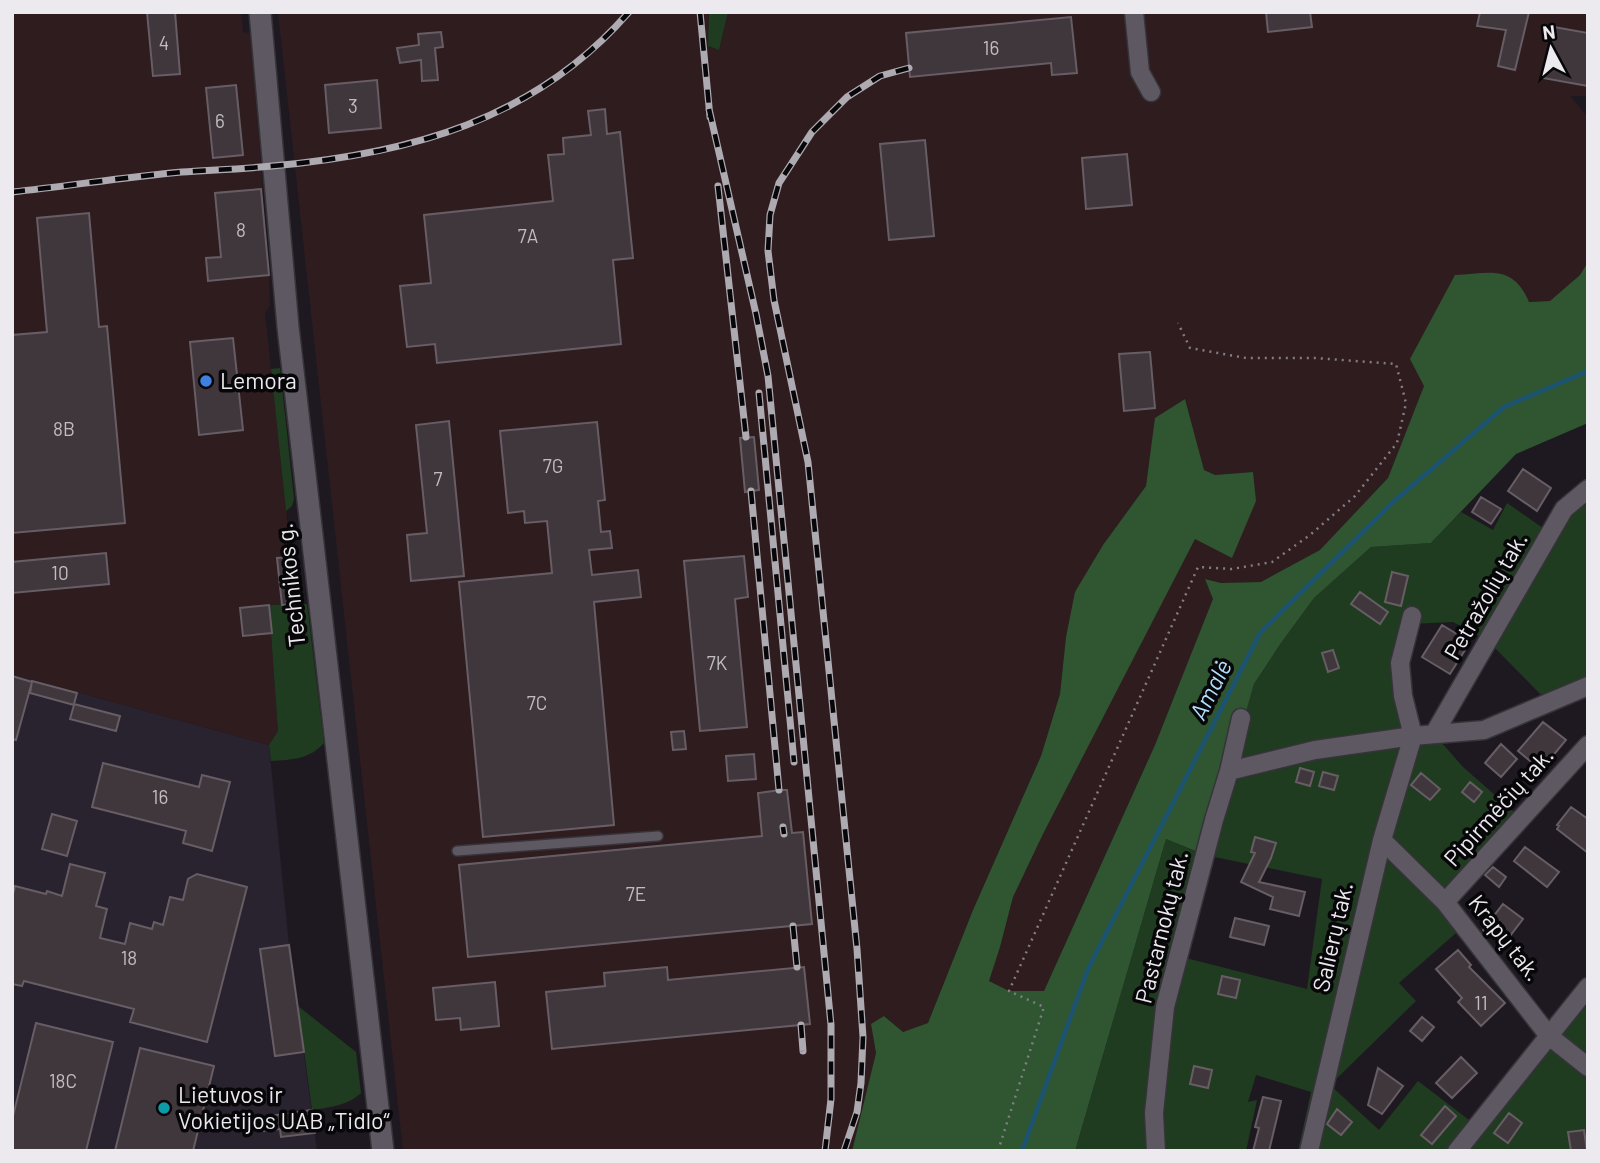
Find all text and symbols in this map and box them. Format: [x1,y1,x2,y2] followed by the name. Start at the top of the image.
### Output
[1516,14,1586,84] north arrow
[1541,19,1557,44] text: N
[159,31,169,54] house number: 4
[983,36,999,59] house number: 16
[348,94,358,117] house number: 3
[215,109,225,132] house number: 6
[236,218,246,241] house number: 8
[518,224,538,247] house number: 7A
[220,366,297,394] place label: Lemora
[198,373,214,389] marker: Lemora
[53,417,75,440] house number: 8B
[543,454,563,477] house number: 7G
[434,467,443,490] house number: 7
[270,522,310,648] street label: Technikos g.
[1437,527,1533,664] street label: Petražolių tak.
[51,561,69,584] house number: 10
[707,651,728,674] house number: 7K
[1182,654,1237,724] water label: Amalė
[527,691,547,714] house number: 7C
[1438,741,1559,872] street label: Pipirmėčių tak.
[152,785,168,808] house number: 16
[1129,848,1194,1006] street label: Pastarnokų tak.
[1306,879,1358,994] street label: Salierų tak.
[626,882,646,905] house number: 7E
[1463,889,1548,986] street label: Krapų tak.
[121,946,137,969] house number: 18
[1474,991,1488,1014] house number: 11
[49,1069,77,1092] house number: 18C
[178,1080,391,1134] place label: Lietuvos ir Vokietijos UAB „Tidlo“
[156,1100,172,1116] marker: Lietuvos ir Vokietijos UAB „Tidlo“

